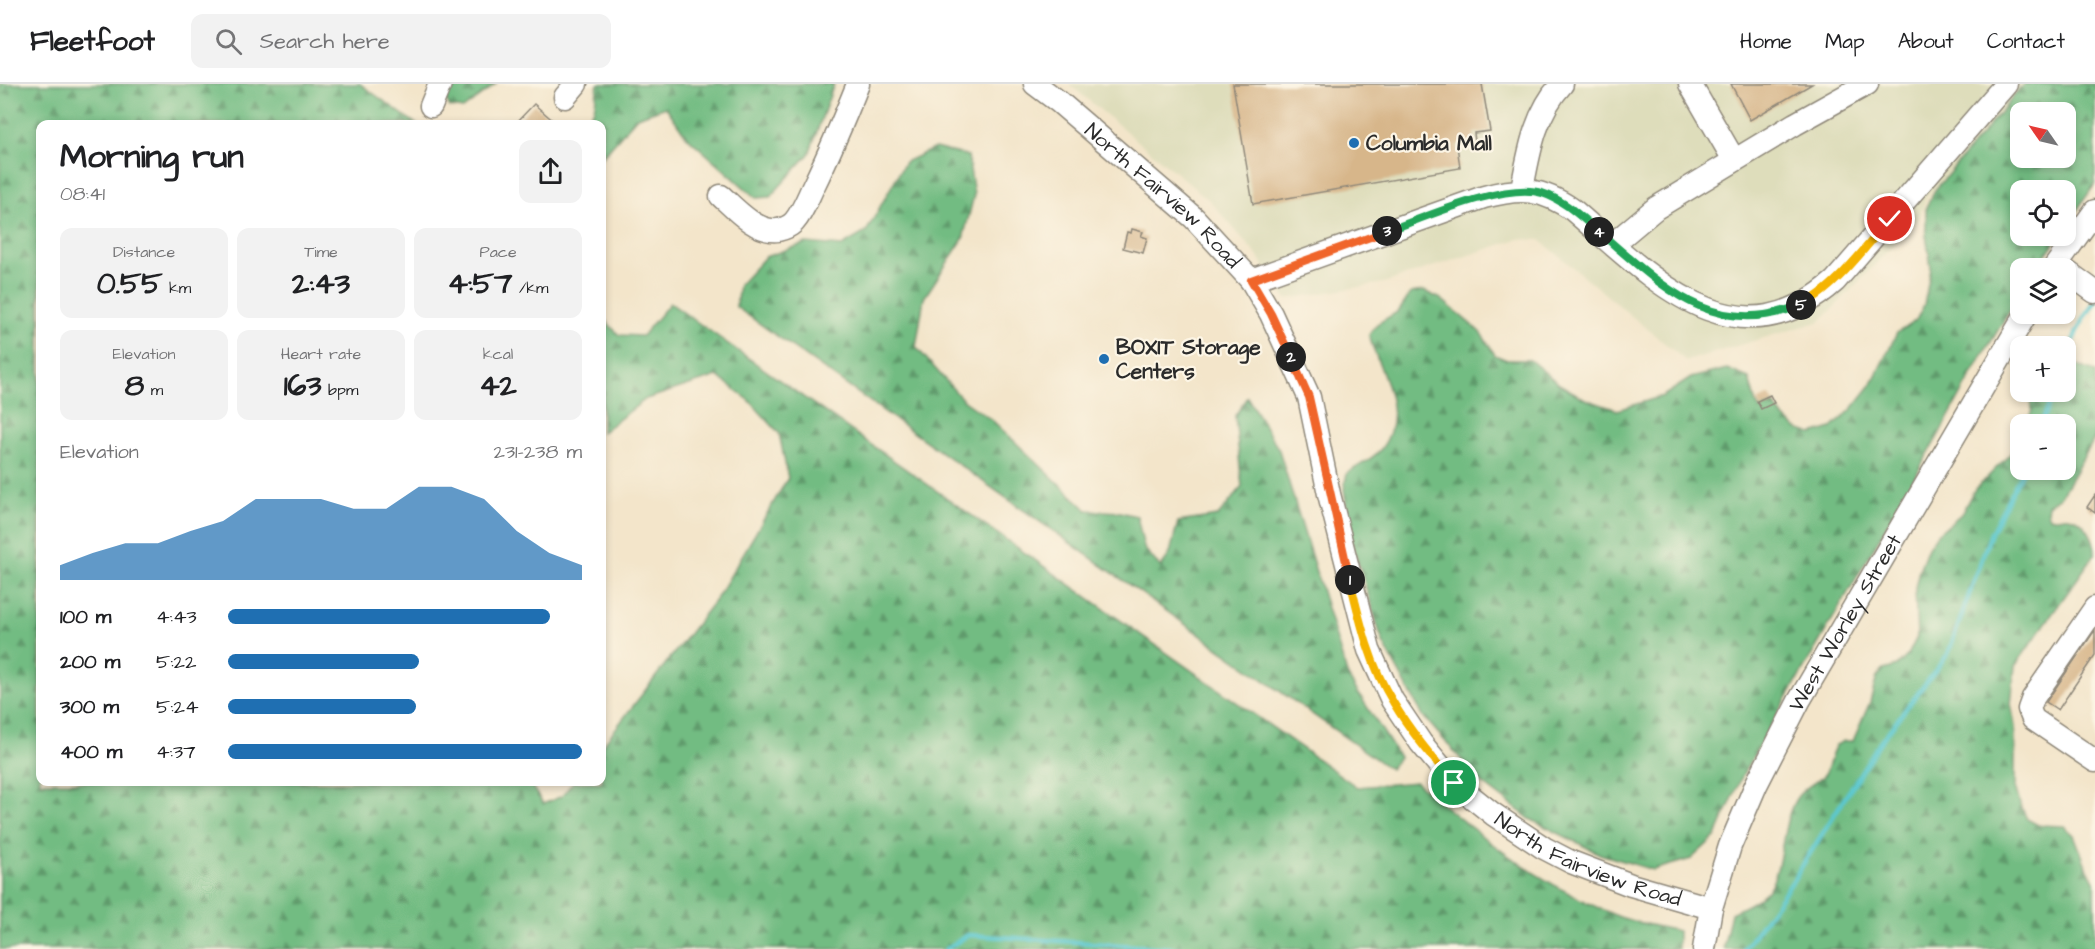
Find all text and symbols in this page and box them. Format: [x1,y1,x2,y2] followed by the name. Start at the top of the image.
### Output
[191,14,611,68] search box
[30,22,155,61] text: Fleetfoot
[212,25,245,58] icon: search
[260,26,390,57] text: Search here
[1740,27,1792,56] text: Home
[1825,27,1865,56] text: Map
[1898,27,1954,56] text: About
[1987,27,2065,56] text: Contact
[2010,102,2076,168] north arrow
[2010,102,2076,480] map controls
[1078,116,1247,275] street label: North Fairview Road
[1366,129,1492,158] place label: Columbia Mall
[60,134,244,180] text: Morning run
[1347,136,1361,150] marker: Columbia Mall
[519,140,582,203] button: share
[60,180,105,208] text: 08:41
[2010,180,2076,246] button: locate
[1864,193,1915,244] pin
[1873,202,1906,235] icon: check
[1372,216,1402,246] pin: 3
[1584,217,1614,247] pin: 4
[1383,220,1391,242] text: 3
[1594,221,1604,243] text: 4
[113,241,175,263] text: Distance
[304,241,338,263] text: Time
[479,241,517,263] text: Pace
[2010,258,2076,324] button: layers
[97,263,162,305] text: 0.55
[292,263,350,305] text: 2:43
[447,263,513,305] text: 4:57
[162,277,191,299] text: km
[513,277,549,299] text: /km
[1786,290,1816,320] pin: 5
[1795,294,1807,316] text: 5
[1116,333,1261,386] place label: BOXIT Storage Centers
[2010,336,2076,402] button: +
[1276,342,1306,372] pin: 2
[113,343,175,365] text: Elevation
[281,343,361,365] text: Heart rate
[483,343,513,365] text: kcal
[1286,346,1296,368] text: 2
[1097,352,1111,366] marker: BOXIT Storage Centers
[125,365,144,407] text: 8
[284,365,322,407] text: 163
[479,365,517,407] text: 42
[144,379,163,401] text: m
[322,379,358,401] text: bpm
[2010,414,2076,480] button: −
[60,438,139,466] text: Elevation
[493,438,582,466] text: 231–238 m
[1782,528,1909,717] street label: West Worley Street
[1335,565,1365,595] pin: 1
[1349,569,1351,591] text: 1
[60,603,111,631] text: 100 m
[156,603,197,631] text: 4:43
[60,648,120,676] text: 200 m
[156,648,196,676] text: 5:22
[60,693,119,721] text: 300 m
[156,693,199,721] text: 5:24
[60,738,122,766] text: 400 m
[156,738,195,766] text: 4:37
[1428,757,1479,808] pin
[1437,766,1470,799] icon: arrive
[1489,805,1685,914] street label: North Fairview Road

